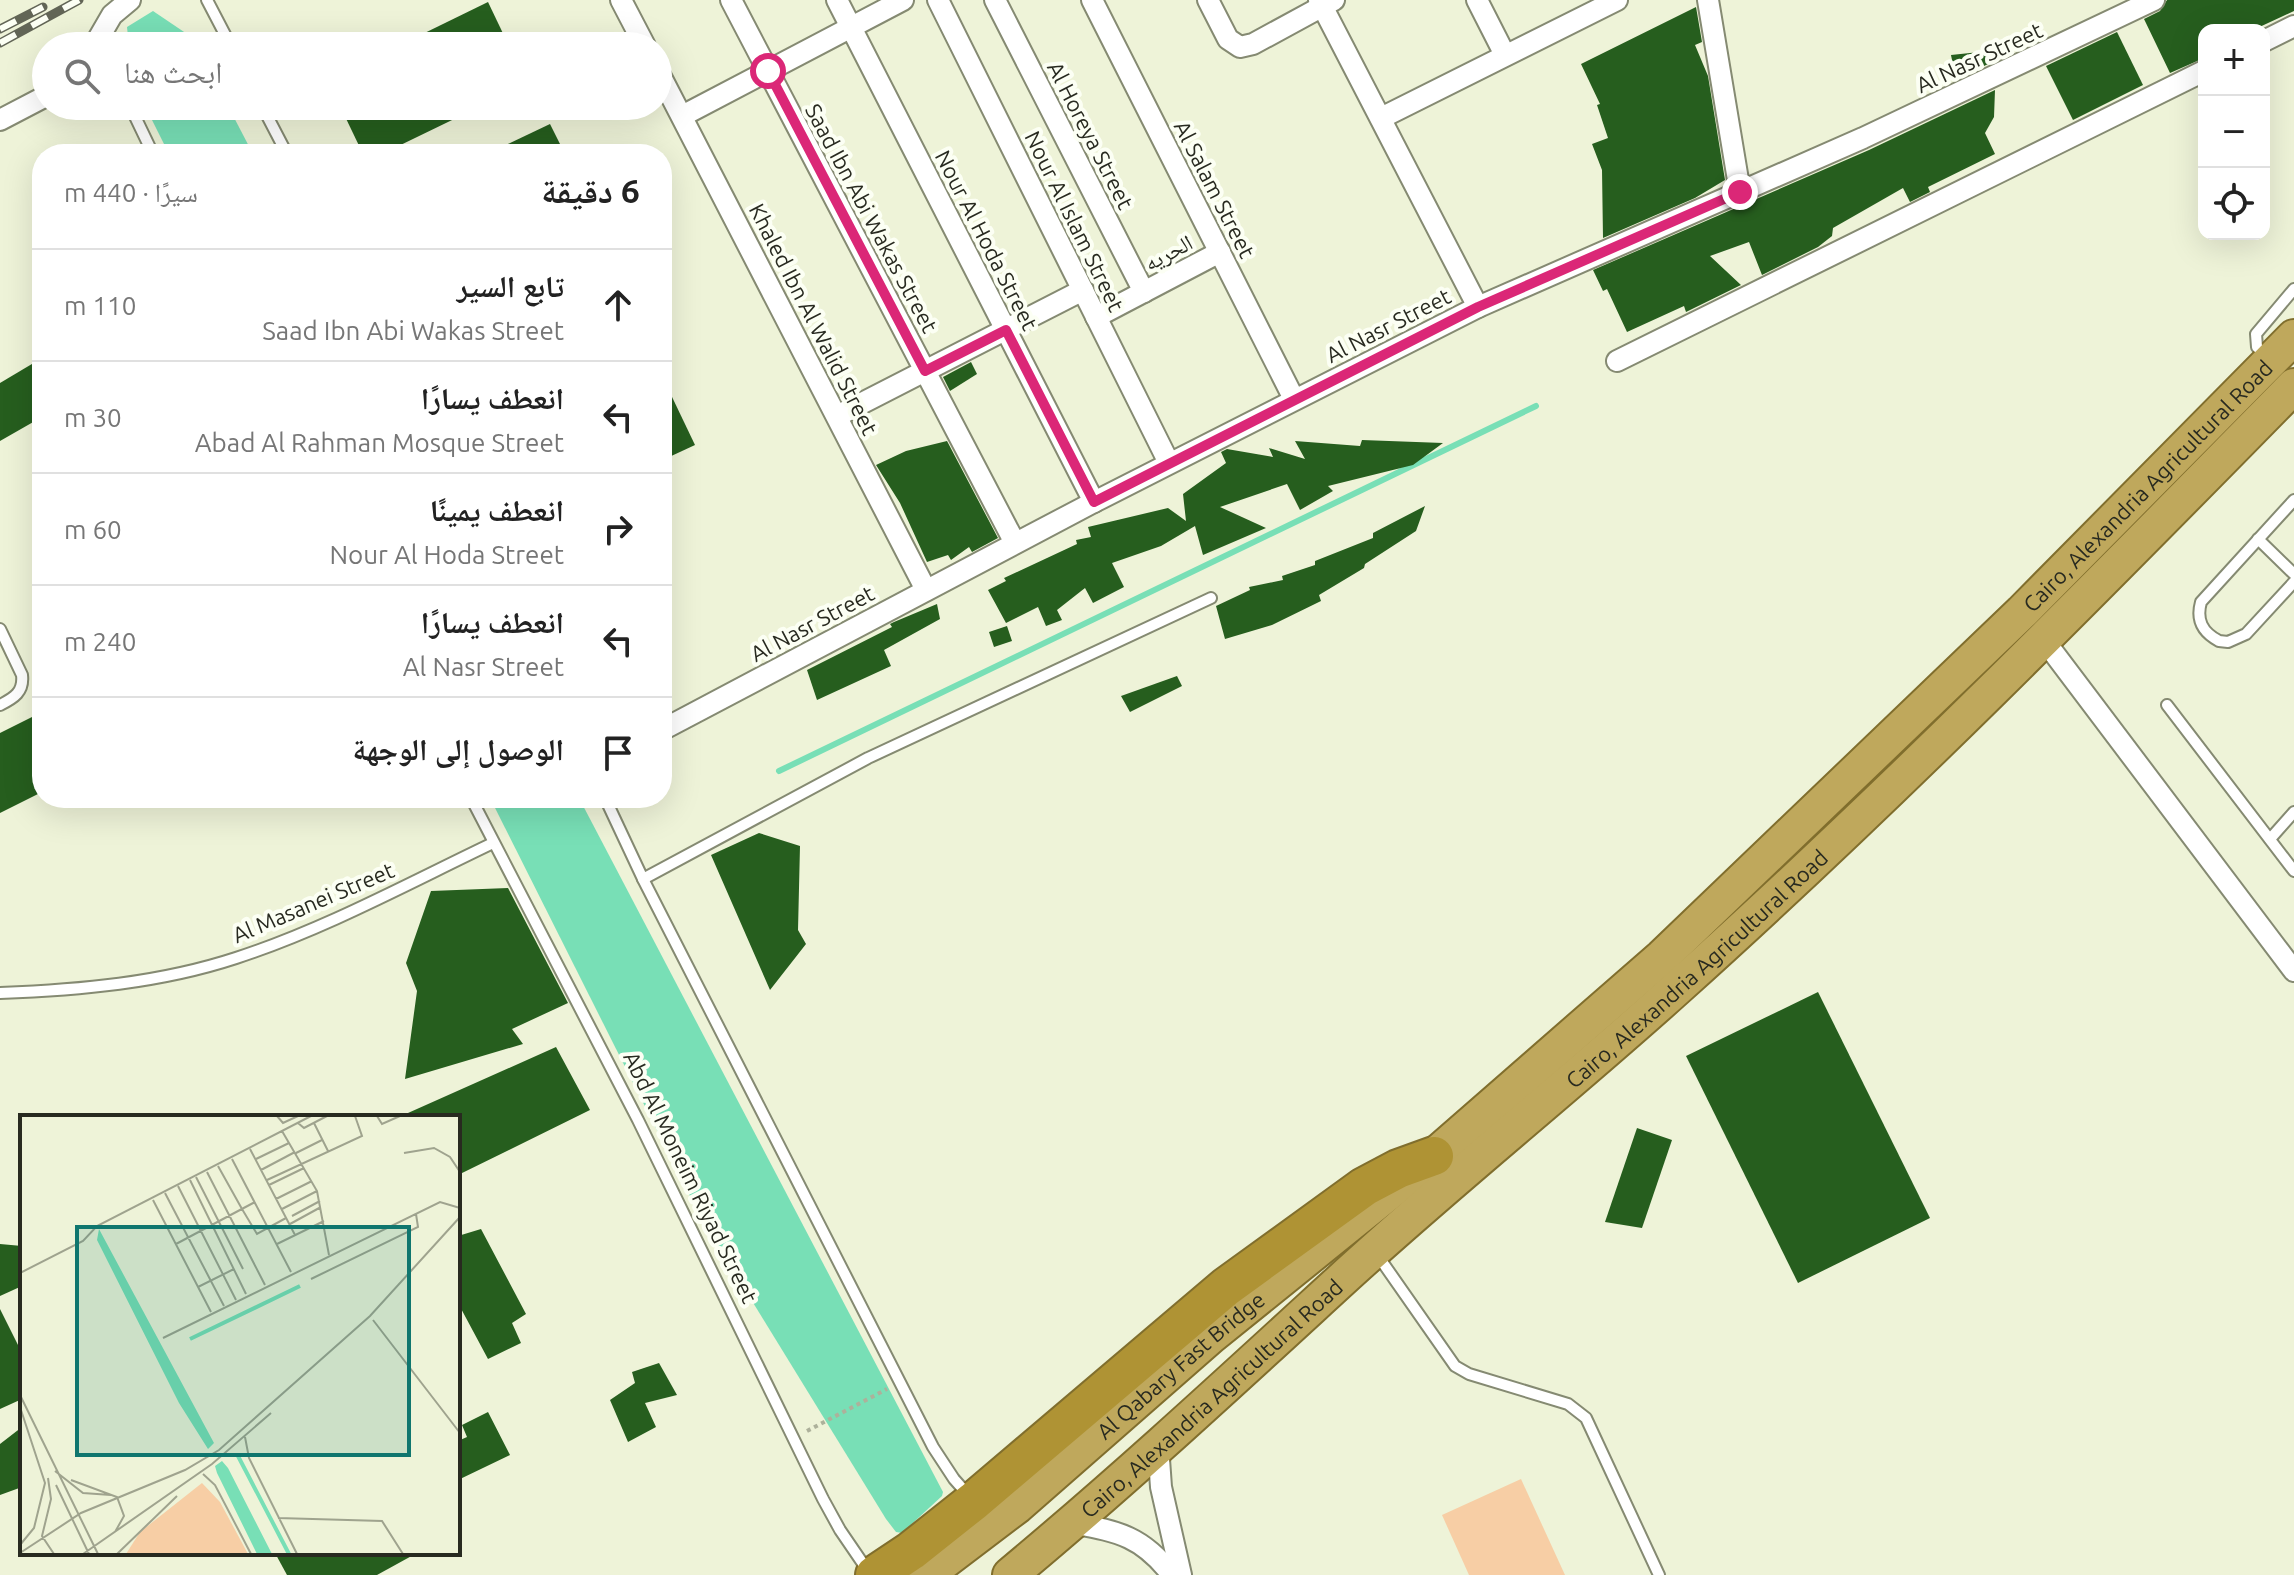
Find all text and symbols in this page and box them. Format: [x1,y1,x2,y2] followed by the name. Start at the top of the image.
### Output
[1912,17,2046,97] street label: Al Nasr Street
[2198,24,2270,240] map controls
[2198,24,2270,96] button: +
[32,32,672,120] search box
[750,53,786,89] route start
[60,54,104,98] icon: search
[124,55,222,89] text: ابحث هنا
[1043,57,1139,213] street label: Al Horeya Street
[2198,96,2270,168] button: −
[801,99,943,337] street label: Saad Ibn Abi Wakas Street
[1170,116,1260,262] street label: Al Salam Street
[1021,127,1130,315] street label: Nour Al Islam Street
[931,146,1043,334] street label: Nour Al Hoda Street
[2198,168,2270,240] button: locate
[541,171,640,209] text: 6 دقيقة
[1722,174,1758,210] route end
[64,178,198,207] text: سيرًا · 440 m
[745,199,883,439] street label: Khaled Ibn Al Walid Street
[1140,229,1197,276] street label: الحريه
[457,269,564,303] text: تابع السير
[596,283,640,327] icon: ahead
[1322,283,1455,367] street label: Al Nasr Street
[64,291,136,320] text: 110 m
[262,316,564,345] text: Saad Ibn Abi Wakas Street
[2018,355,2277,616] street label: Cairo, Alexandria Agricultural Road
[421,381,564,415] text: انعطف يسارًا
[596,395,640,439] icon: left
[64,403,122,432] text: 30 m
[195,428,564,457] text: Abad Al Rahman Mosque Street
[430,493,564,527] text: انعطف يمينًا
[596,507,640,551] icon: right
[64,515,122,544] text: 60 m
[329,540,564,569] text: Nour Al Hoda Street
[746,580,878,666] street label: Al Nasr Street
[421,605,564,639] text: انعطف يسارًا
[596,619,640,663] icon: left
[64,627,136,656] text: 240 m
[403,652,564,681] text: Al Nasr Street
[596,731,640,775] icon: arrive
[353,732,564,766] text: الوصول إلى الوجهة
[1560,844,1832,1092] street label: Cairo, Alexandria Agricultural Road
[229,857,398,947] street label: Al Masanei Street
[619,1047,763,1307] street label: Abd Al Moneim Riyad Street
[20,1115,460,1555] inset map
[1075,1273,1347,1522] street label: Cairo, Alexandria Agricultural Road
[1091,1286,1269,1443] street label: Al Qabary Fast Bridge

